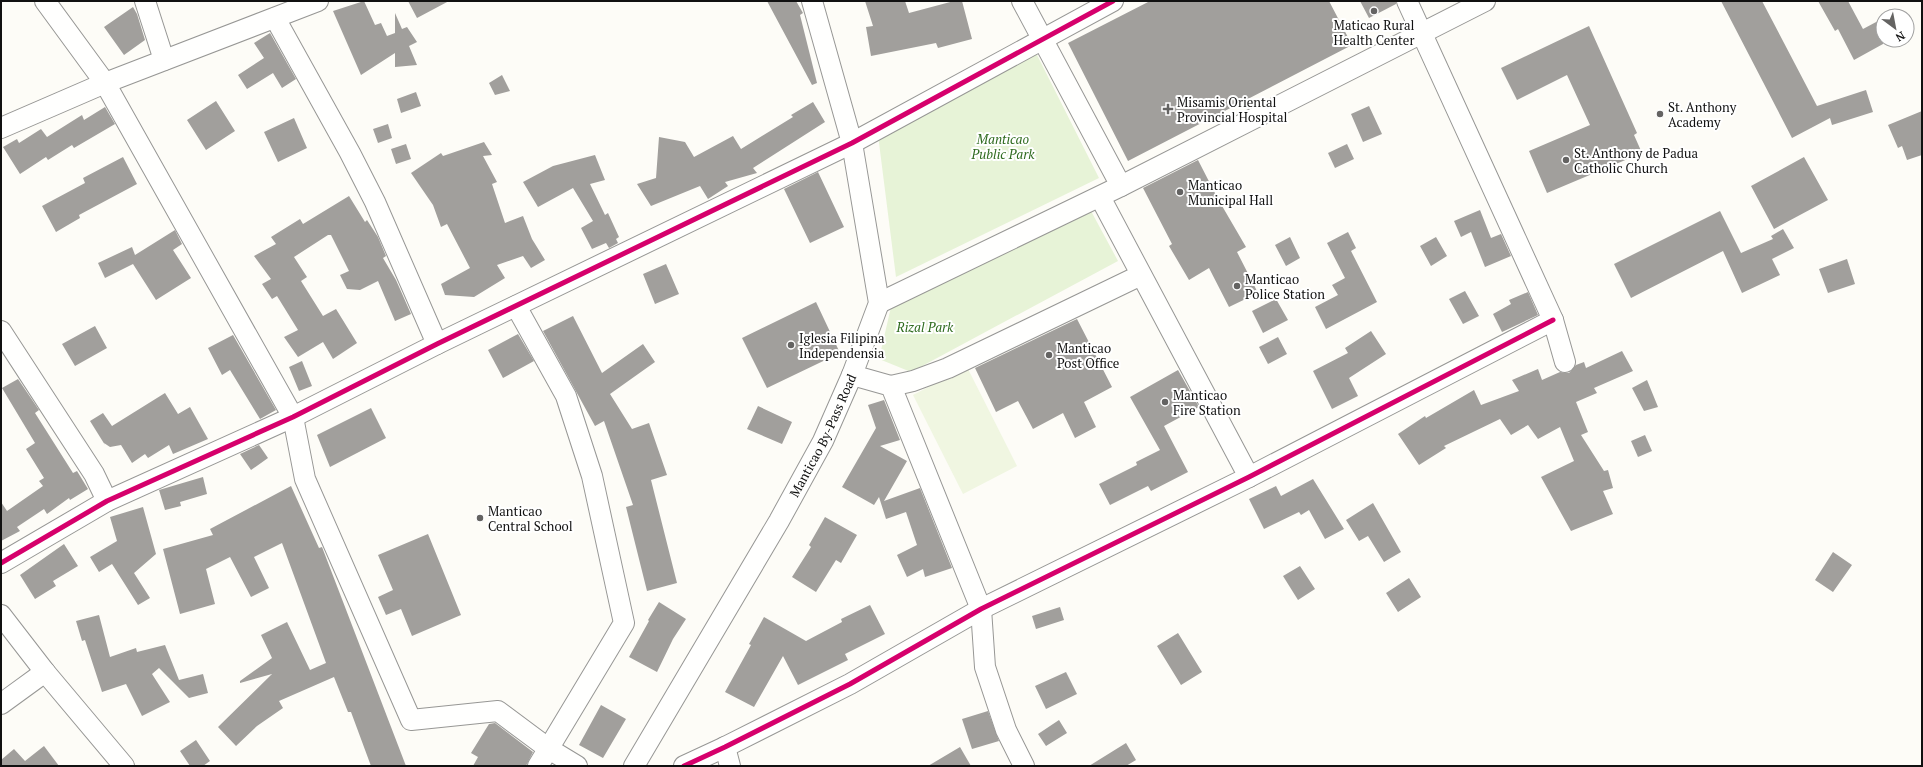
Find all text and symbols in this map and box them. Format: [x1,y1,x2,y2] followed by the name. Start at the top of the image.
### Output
[1369,6,1379,16] marker: Maticao Rural Health Center
[1875,8,1915,48] north arrow
[1334,16,1414,49] place label: Maticao Rural Health Center
[1892,28,1908,45] text: N
[1177,93,1287,126] place label: Misamis Oriental Provincial Hospital
[1668,98,1737,131] place label: St. Anthony Academy
[1162,103,1174,115] marker: Misamis Oriental Provincial Hospital
[1655,109,1665,119] marker: St. Anthony Academy
[971,130,1035,163] park label: Manticao Public Park
[1574,144,1698,177] place label: St. Anthony de Padua Catholic Church
[1561,155,1571,165] marker: St. Anthony de Padua Catholic Church
[1188,176,1273,209] place label: Manticao Municipal Hall
[1175,187,1185,197] marker: Manticao Municipal Hall
[1245,270,1325,303] place label: Manticao Police Station
[1232,281,1242,291] marker: Manticao Police Station
[896,318,954,336] park label: Rizal Park
[799,329,885,362] place label: Iglesia Filipina Independensia
[1057,339,1119,372] place label: Manticao Post Office
[786,340,796,350] marker: Iglesia Filipina Independensia
[1044,350,1054,360] marker: Manticao Post Office
[785,371,860,500] street label: Manticao By-Pass Road
[1173,386,1241,419] place label: Manticao Fire Station
[1160,397,1170,407] marker: Manticao Fire Station
[488,502,573,535] place label: Manticao Central School
[475,513,485,523] marker: Manticao Central School

